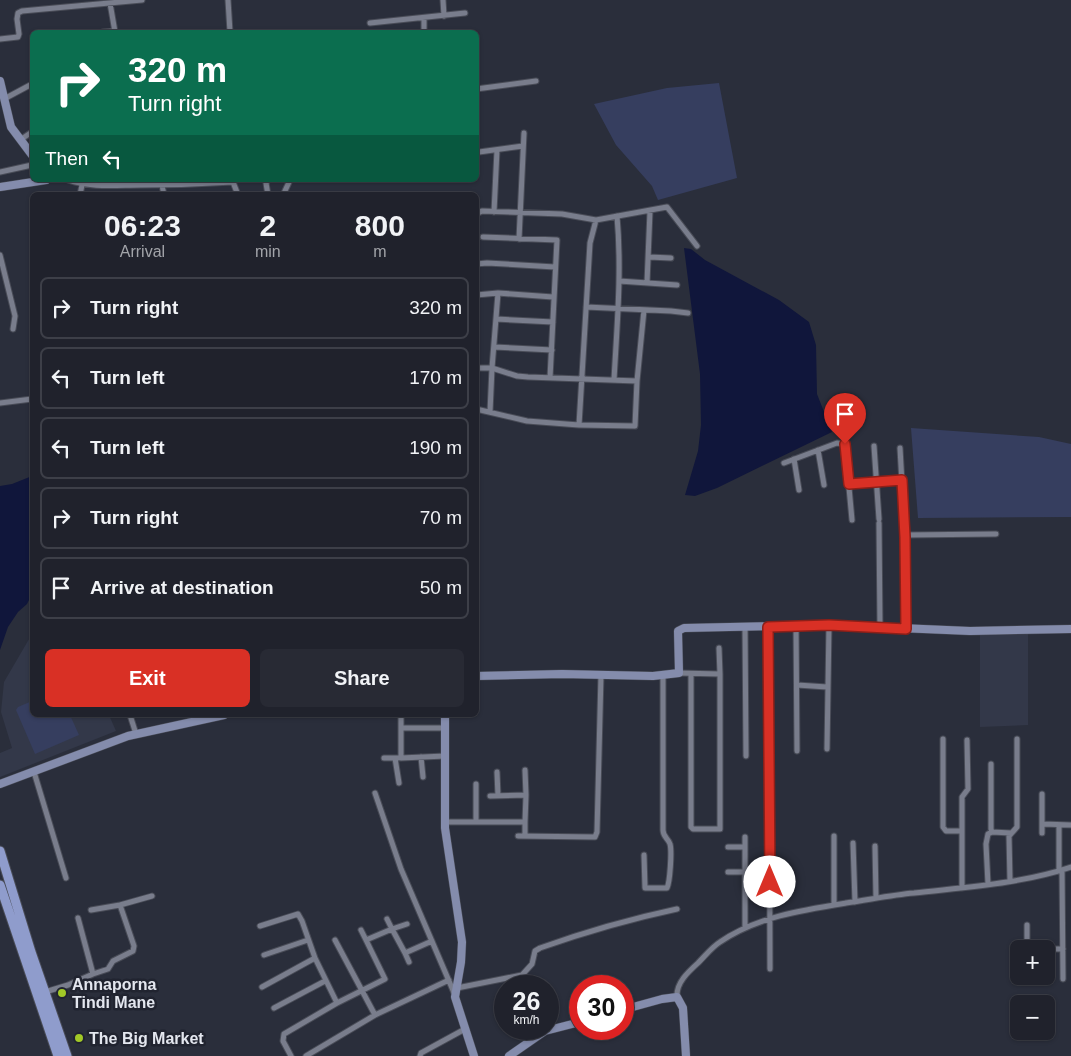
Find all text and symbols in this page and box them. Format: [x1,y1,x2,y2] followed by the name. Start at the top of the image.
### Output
[45,50,110,115] icon: right
[128,50,227,89] text: 320 m
[128,91,221,116] text: Turn right
[98,145,126,173] icon: left
[45,148,88,169] text: Then
[104,209,181,242] text: 06:23
[259,209,276,242] text: 2
[355,209,405,242] text: 800
[120,243,165,260] text: Arrival
[255,243,281,260] text: min
[373,243,386,260] text: m
[47,294,75,322] icon: right
[90,297,178,318] text: Turn right
[409,297,462,318] text: 320 m
[47,364,75,392] icon: left
[90,367,165,388] text: Turn left
[409,367,462,388] text: 170 m
[824,393,866,444] pin
[831,400,859,428] icon: arrive
[47,434,75,462] icon: left
[90,437,165,458] text: Turn left
[409,437,462,458] text: 190 m
[47,504,75,532] icon: right
[90,507,178,528] text: Turn right
[420,507,462,528] text: 70 m
[47,574,75,602] icon: arrive
[90,577,274,598] text: Arrive at destination
[420,577,462,598] text: 50 m
[45,649,250,707] button: Exit
[260,649,464,707] button: Share
[743,855,795,907] position arrow
[1010,940,1055,1040] map controls
[1010,940,1055,985] button: +
[569,975,634,1040] speed limit sign: 30
[72,976,157,1011] place label: Annaporna Tindi Mane
[56,987,68,999] marker: Annaporna Tindi Mane
[513,987,540,1015] text: 26
[1010,995,1055,1040] button: −
[513,1013,540,1027] text: km/h
[89,1030,204,1047] place label: The Big Market
[73,1032,85,1044] marker: The Big Market

